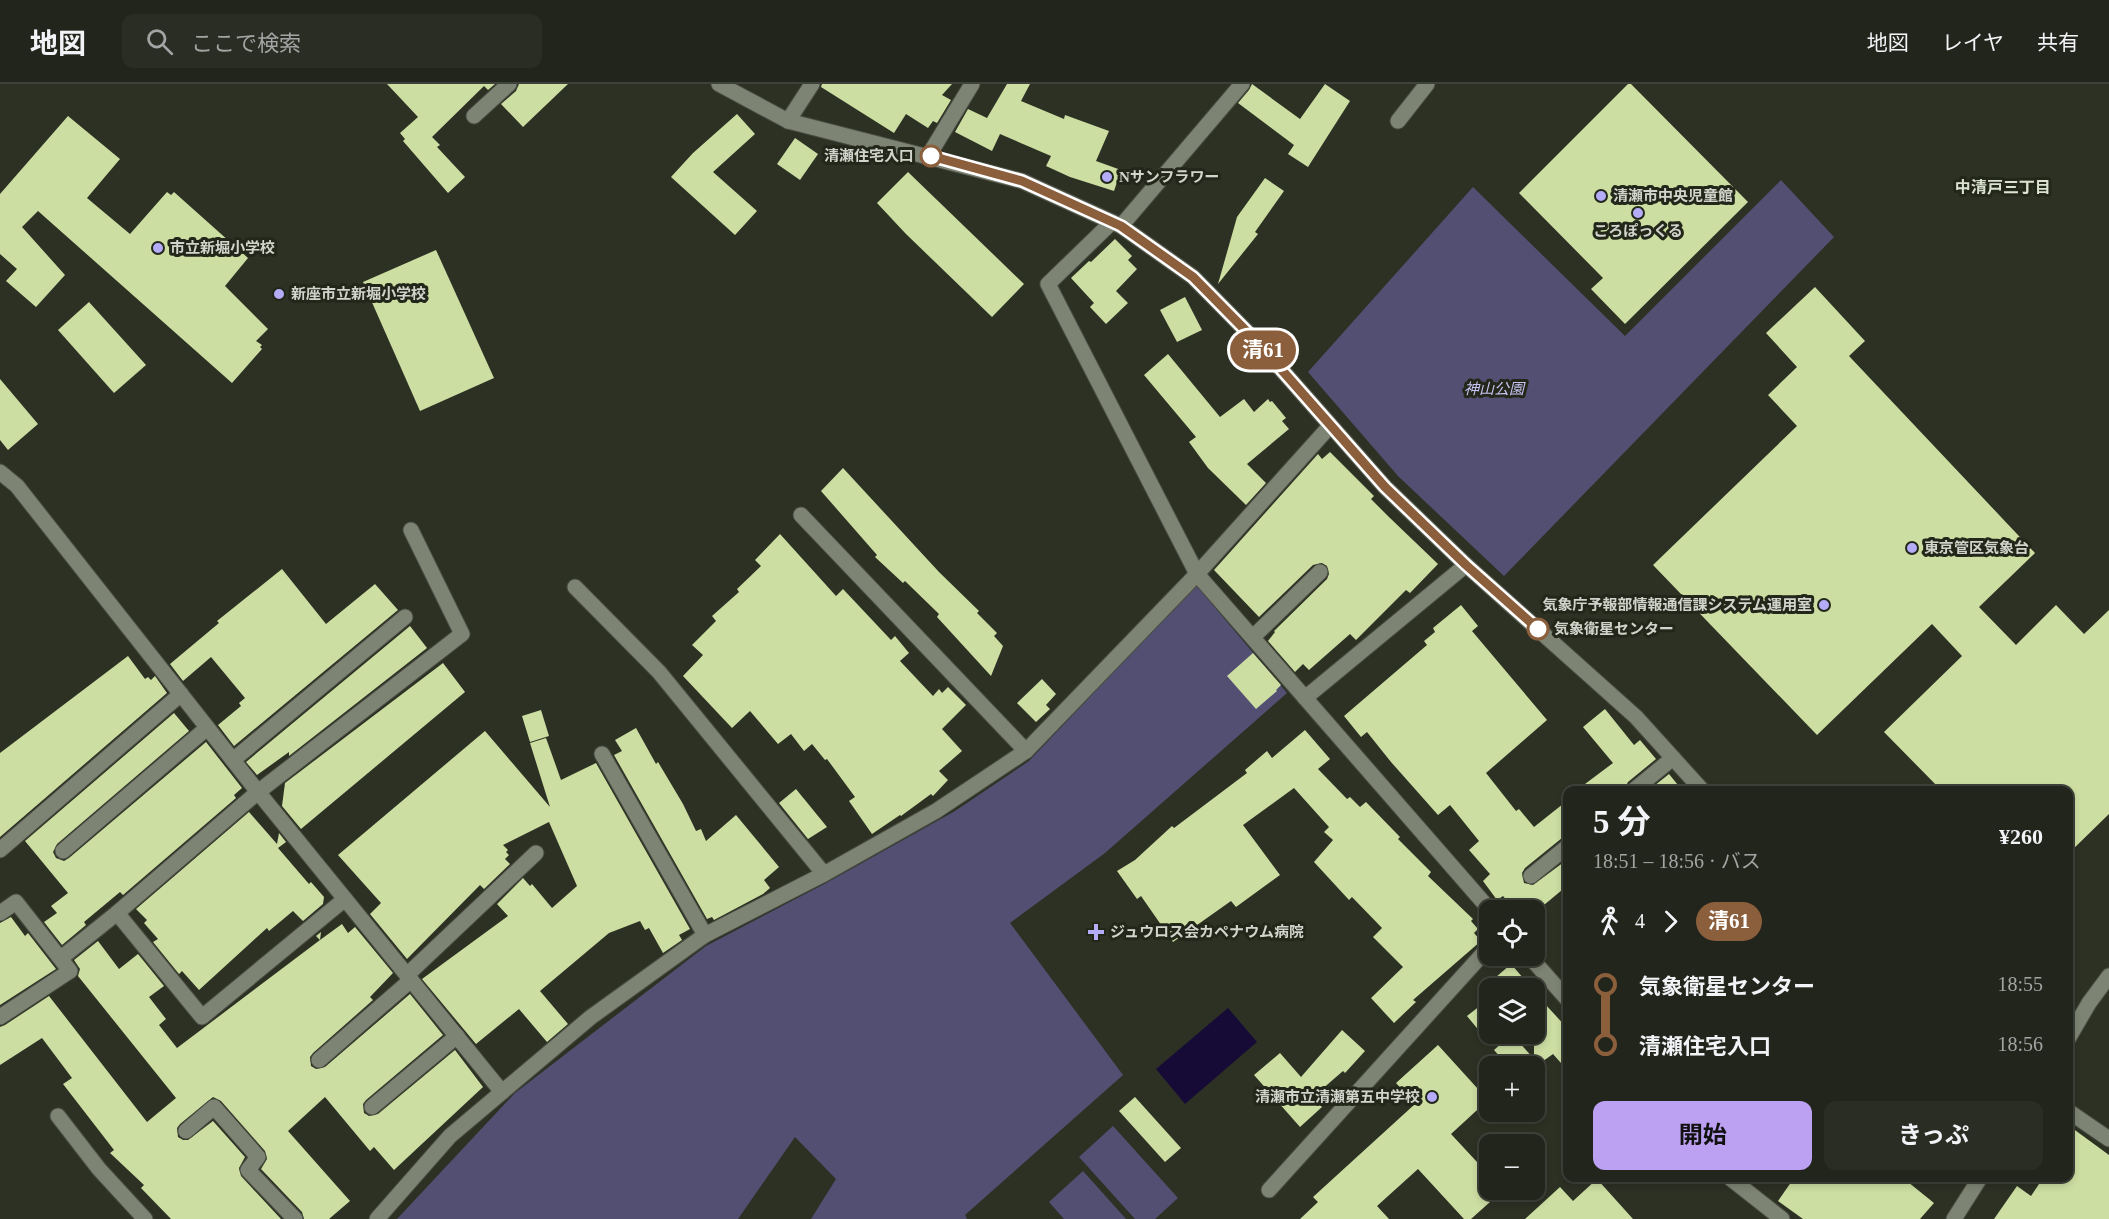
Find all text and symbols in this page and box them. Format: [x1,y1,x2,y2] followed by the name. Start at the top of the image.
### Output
[122,14,542,68] search box
[143,25,176,58] icon: search
[30,28,86,59] text: 地図
[191,31,301,56] text: ここで検索
[1867,31,1909,55] text: 地図
[1942,31,2004,55] text: レイヤ
[2037,31,2079,55] text: 共有
[920,145,942,167] marker: 清瀬住宅入口
[824,148,914,164] place label: 清瀬住宅入口
[1119,169,1219,185] place label: Nサンフラワー
[1100,170,1114,184] marker: Nサンフラワー
[1955,179,2051,196] district label: 中清戸三丁目
[1613,188,1733,204] place label: 清瀬市中央児童館
[1594,189,1608,203] marker: 清瀬市中央児童館
[1631,206,1645,220] marker: ころぽっくる
[1593,223,1683,239] place label: ころぽっくる
[170,240,275,256] place label: 市立新堀小学校
[151,241,165,255] marker: 市立新堀小学校
[291,286,426,302] place label: 新座市立新堀小学校
[272,287,286,301] marker: 新座市立新堀小学校
[1228,330,1298,370] line badge: 清61
[1242,338,1284,362] text: 清61
[1464,381,1526,397] park label: 神山公園
[1924,540,2029,556] place label: 東京管区気象台
[1905,541,1919,555] marker: 東京管区気象台
[1542,597,1812,613] place label: 気象庁予報部情報通信課システム運用室
[1817,598,1831,612] marker: 気象庁予報部情報通信課システム運用室
[1527,618,1549,640] marker: 気象衛星センター
[1554,621,1674,637] place label: 気象衛星センター
[1593,804,1651,840] text: 5 分
[1999,824,2043,849] text: ¥260
[1593,850,1761,872] text: 18:51 – 18:56 · バス
[1479,900,1545,1200] map controls
[1479,900,1545,966] button: locate
[1593,905,1626,938] icon: walk
[1654,905,1687,938] icon: forward
[1708,909,1750,933] text: 清61
[1635,910,1645,932] text: 4
[1087,923,1105,941] marker: ジュウロス会カペナウム病院
[1110,924,1304,940] place label: ジュウロス会カペナウム病院
[1997,973,2043,995] text: 18:55
[1639,974,1815,999] text: 気象衛星センター
[1479,978,1545,1044] button: layers
[1997,1033,2043,1055] text: 18:56
[1639,1034,1771,1059] text: 清瀬住宅入口
[1479,1056,1545,1122] button: +
[1255,1089,1420,1105] place label: 清瀬市立清瀬第五中学校
[1425,1090,1439,1104] marker: 清瀬市立清瀬第五中学校
[1593,1101,1812,1170] button: 開始
[1824,1101,2043,1170] button: きっぷ
[1479,1134,1545,1200] button: −

